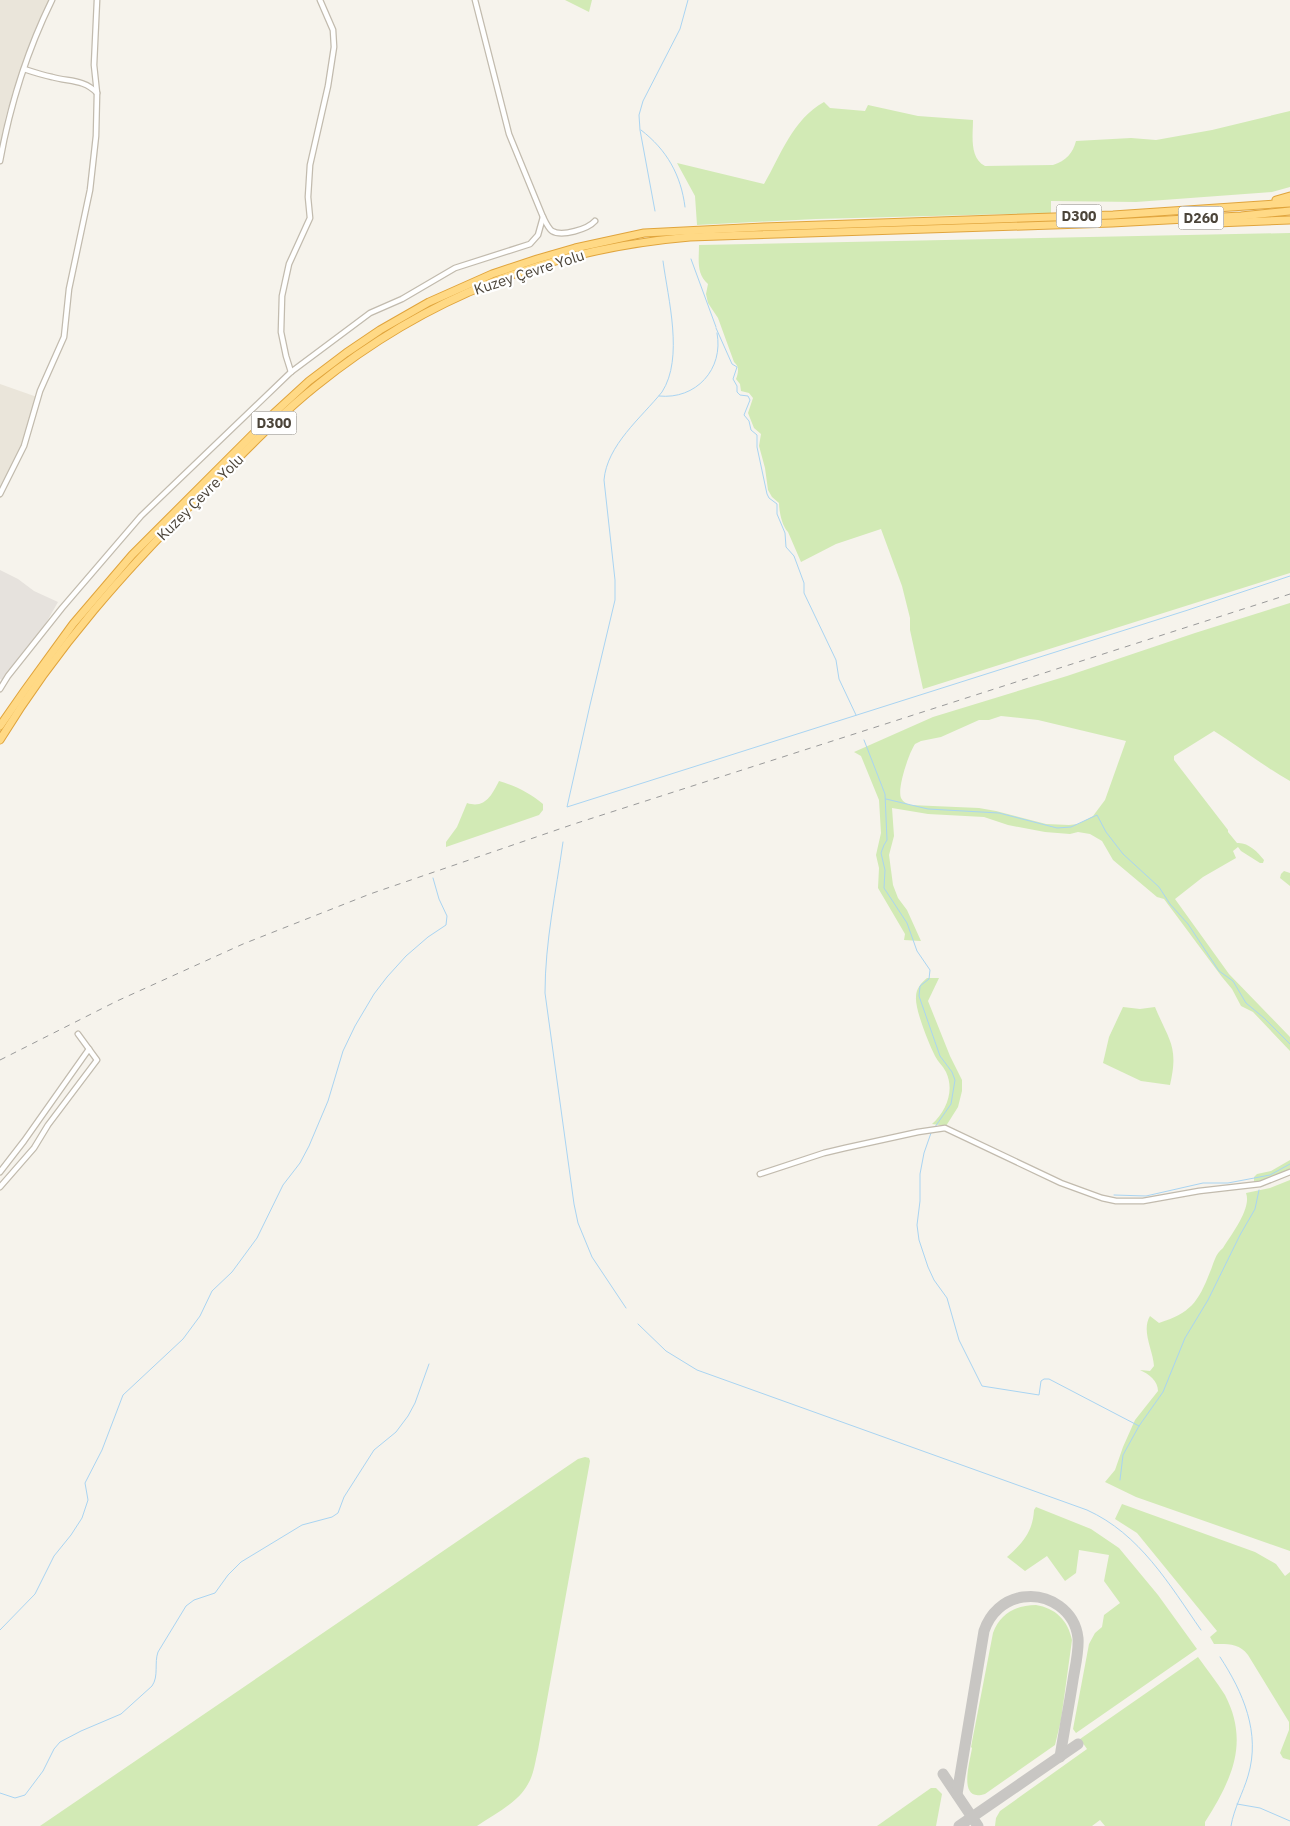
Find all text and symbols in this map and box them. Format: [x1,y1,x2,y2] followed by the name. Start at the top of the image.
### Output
[1056,205,1102,228] road number: D300
[1178,207,1224,230] road number: D260
[471,245,587,299] street label: Kuzey Çevre Yolu
[252,412,296,434] road number: D300
[153,450,247,544] street label: Kuzey Çevre Yolu

